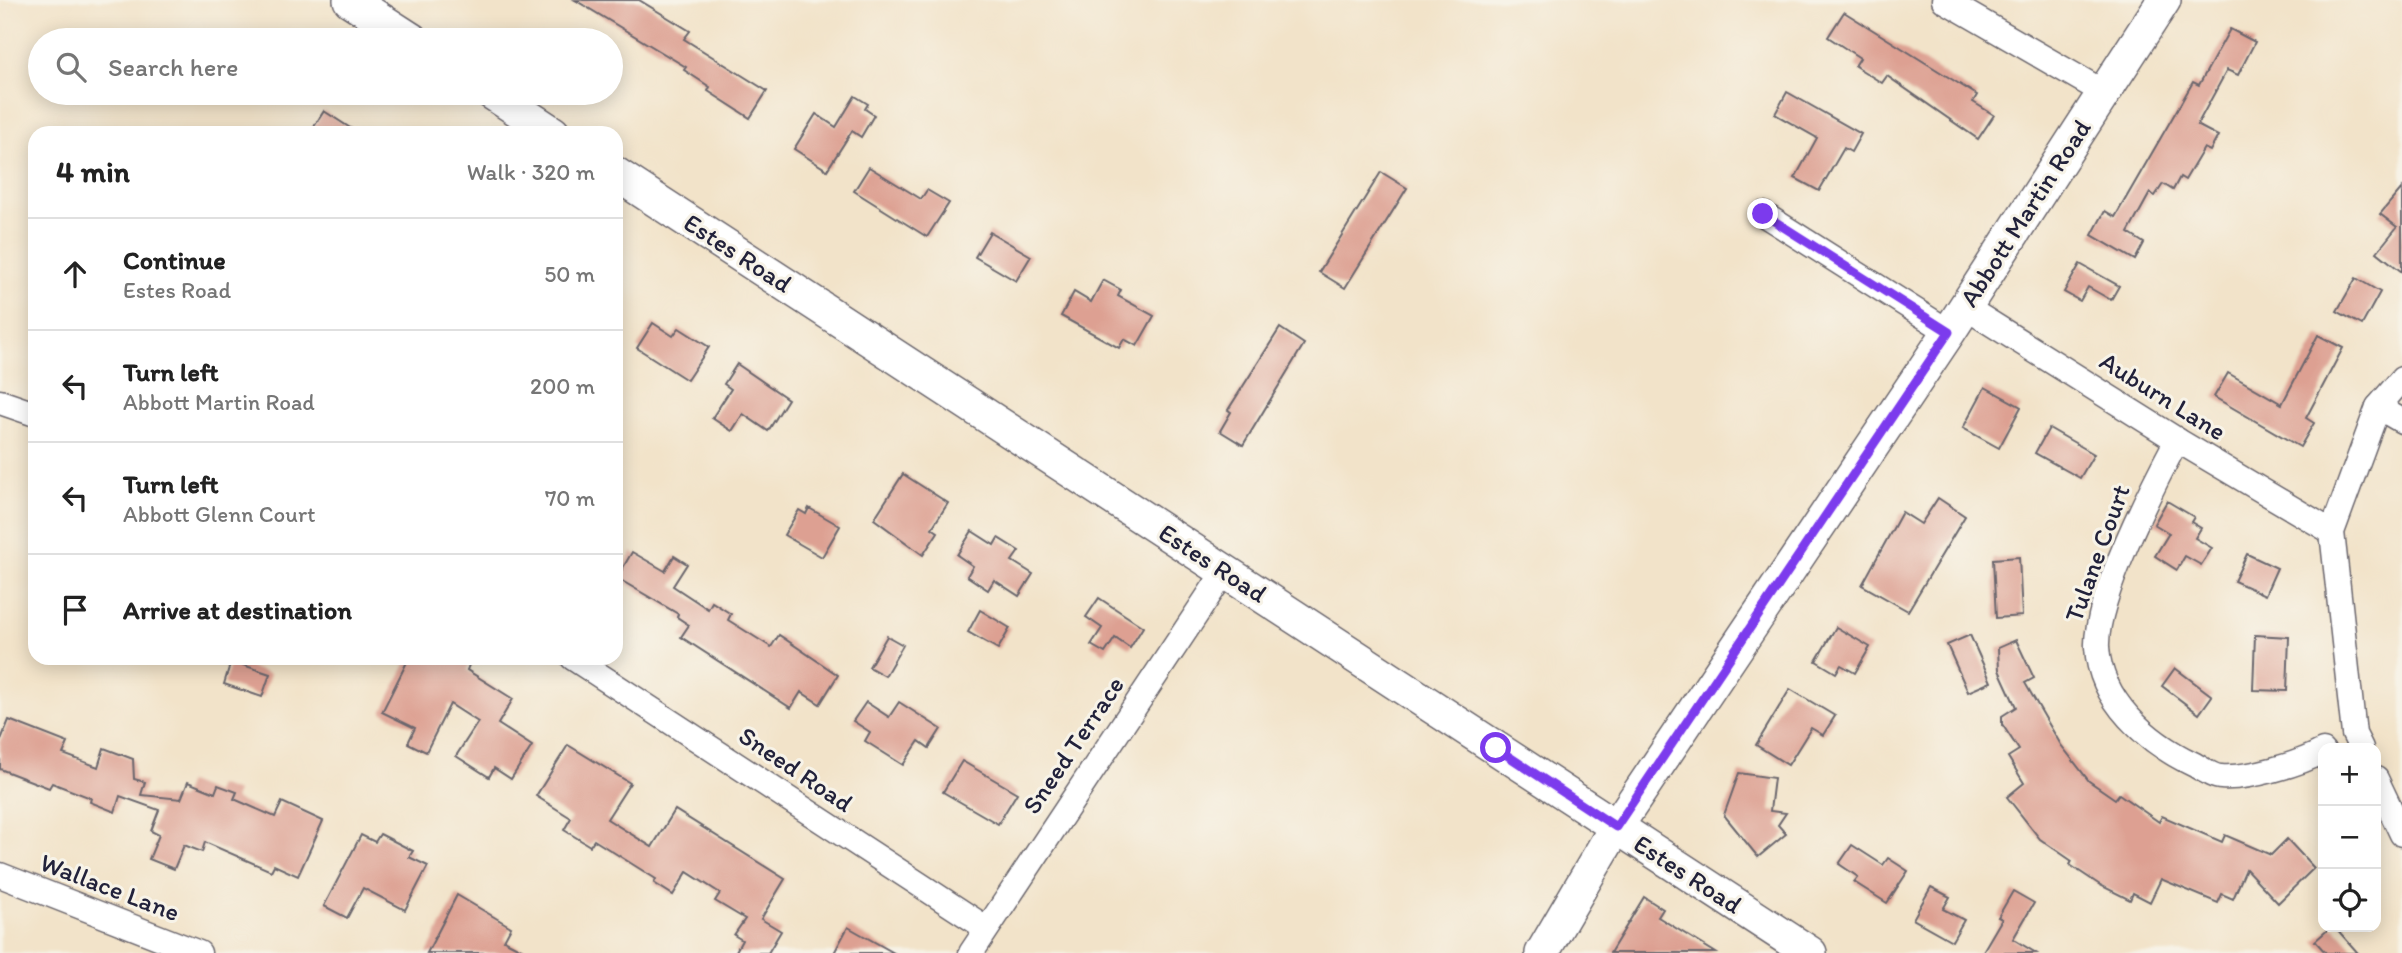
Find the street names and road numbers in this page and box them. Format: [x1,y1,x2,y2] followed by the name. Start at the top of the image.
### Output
[1953,113,2097,313] street label: Abbott Martin Road
[678,206,799,300] street label: Estes Road
[2094,345,2232,447] street label: Auburn Lane
[2057,480,2137,626] street label: Tulane Court
[1153,516,1274,610] street label: Estes Road
[1015,670,1131,820] street label: Sneed Terrace
[733,719,859,819] street label: Sneed Road
[1628,827,1749,921] street label: Estes Road
[36,846,184,928] street label: Wallace Lane

